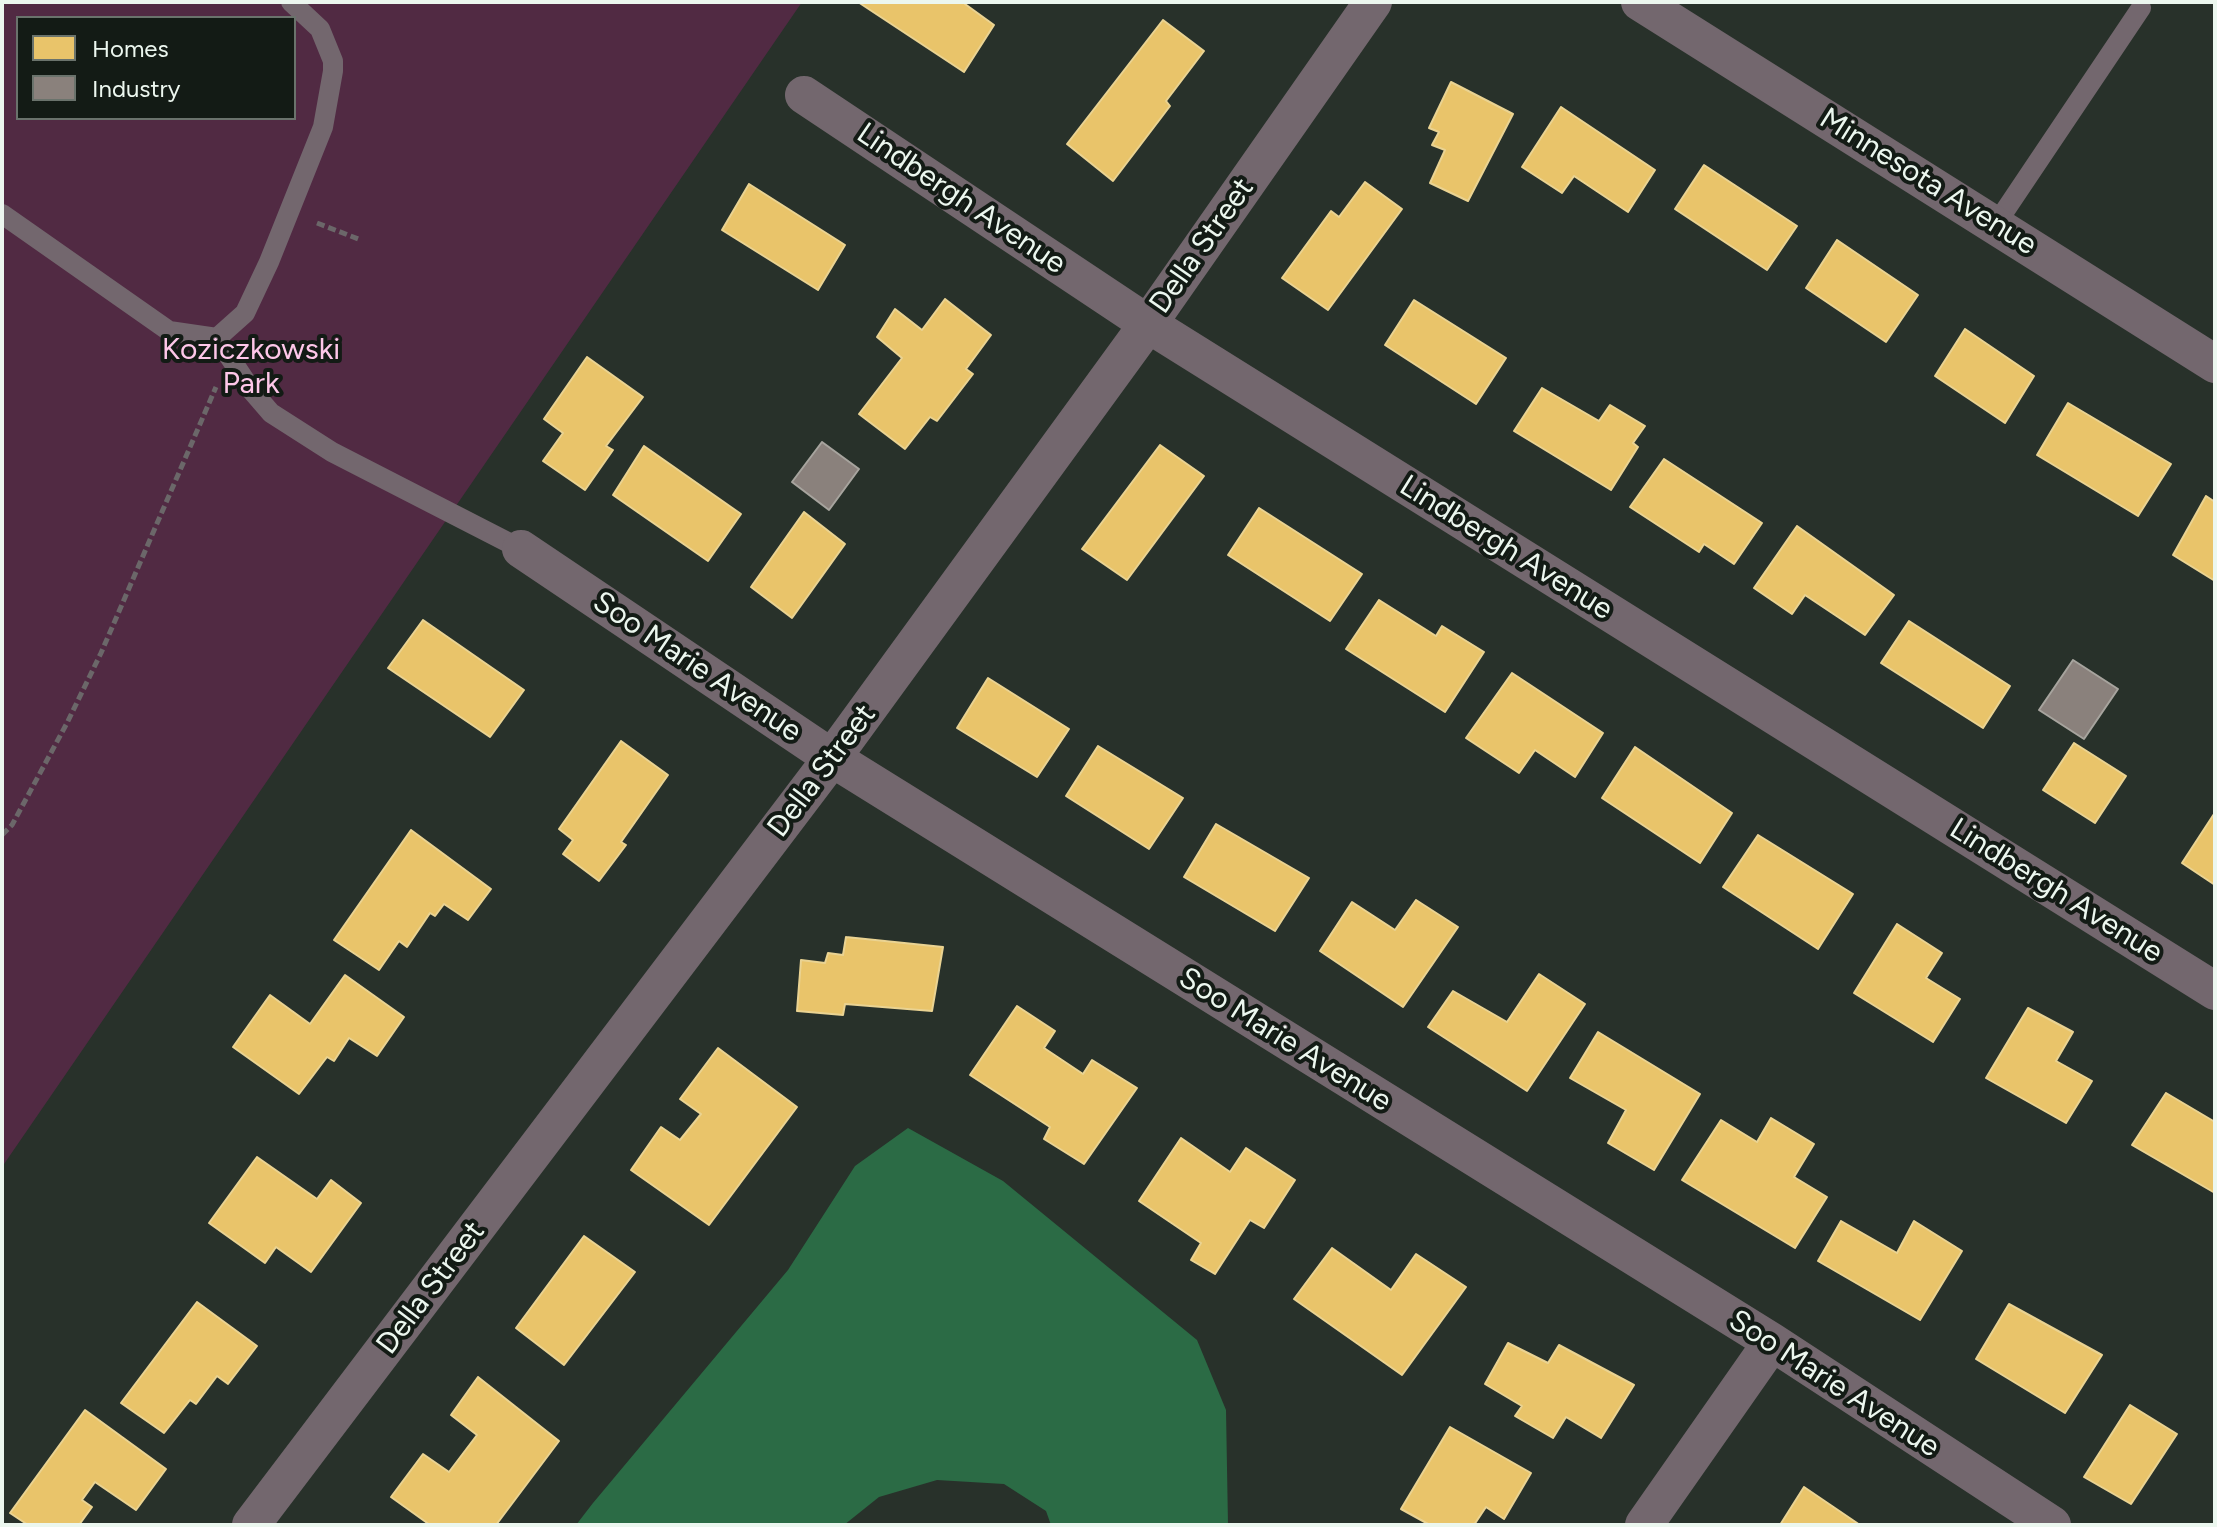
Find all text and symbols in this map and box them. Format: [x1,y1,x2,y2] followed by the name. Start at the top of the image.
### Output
[16,16,296,120] legend
[92,34,169,63] text: Homes
[92,74,180,103] text: Industry
[1813,101,2043,263] street label: Minnesota Avenue
[850,116,1072,282] street label: Lindbergh Avenue
[1142,171,1262,321] street label: Della Street
[162,332,340,402] park label: Koziczkowski Park
[1393,468,1619,628] street label: Lindbergh Avenue
[586,584,808,750] street label: Soo Marie Avenue
[760,698,884,844] street label: Della Street
[1943,811,2169,971] street label: Lindbergh Avenue
[1172,960,1398,1120] street label: Soo Marie Avenue
[369,1215,493,1361] street label: Della Street
[1722,1303,1946,1465] street label: Soo Marie Avenue

